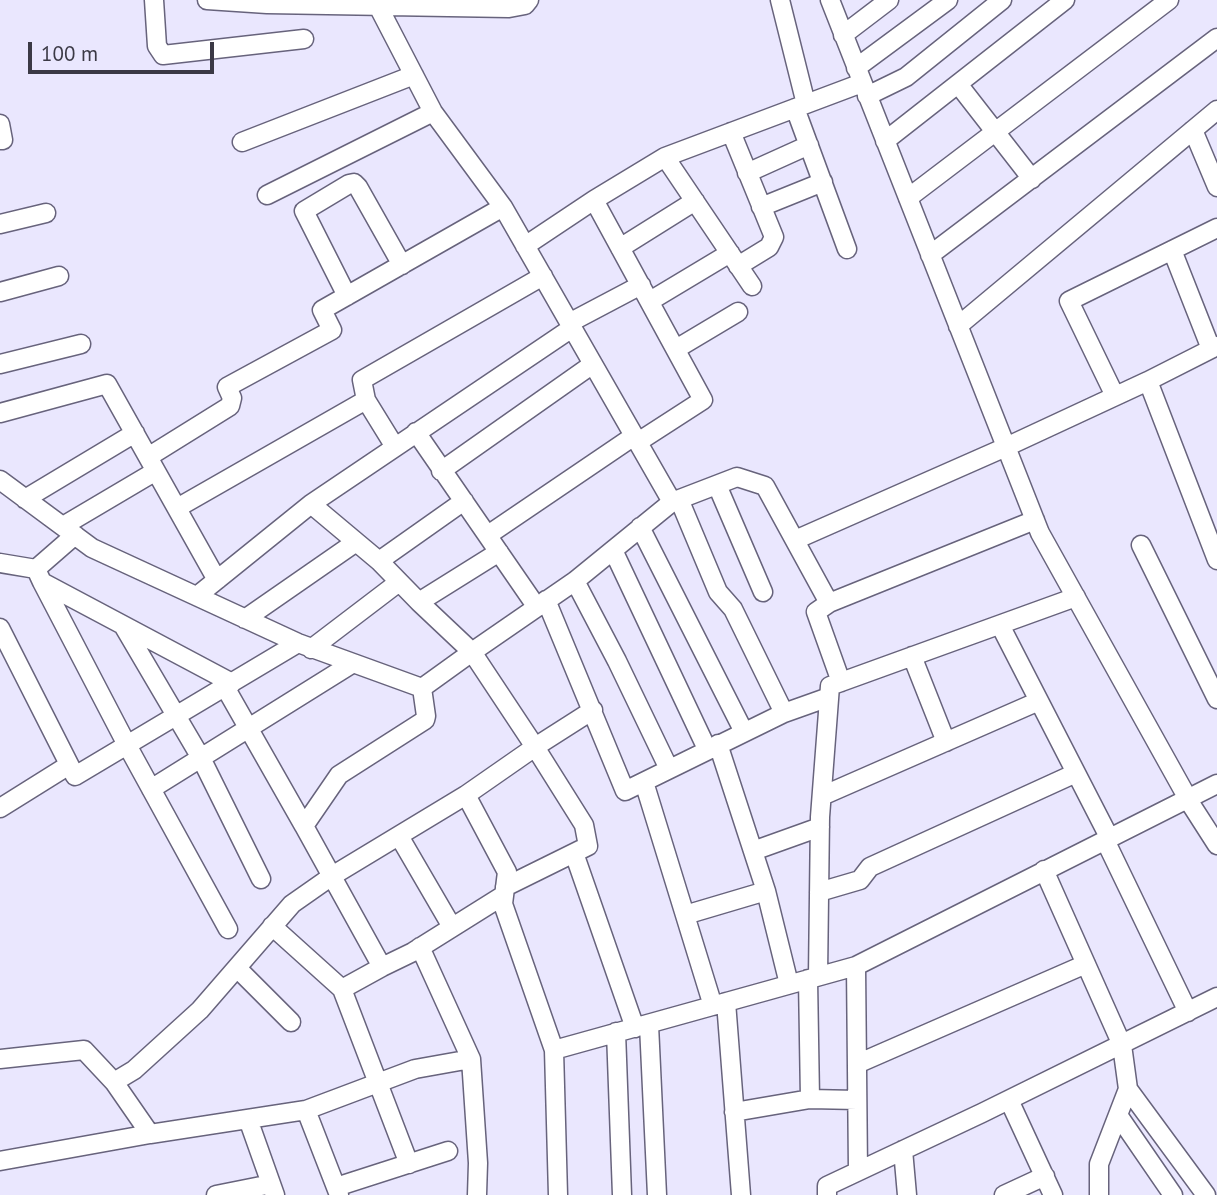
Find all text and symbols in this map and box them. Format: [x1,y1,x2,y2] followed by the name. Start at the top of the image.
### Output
[32,28,217,72] scale bar
[41,40,98,67] text: 100 m

